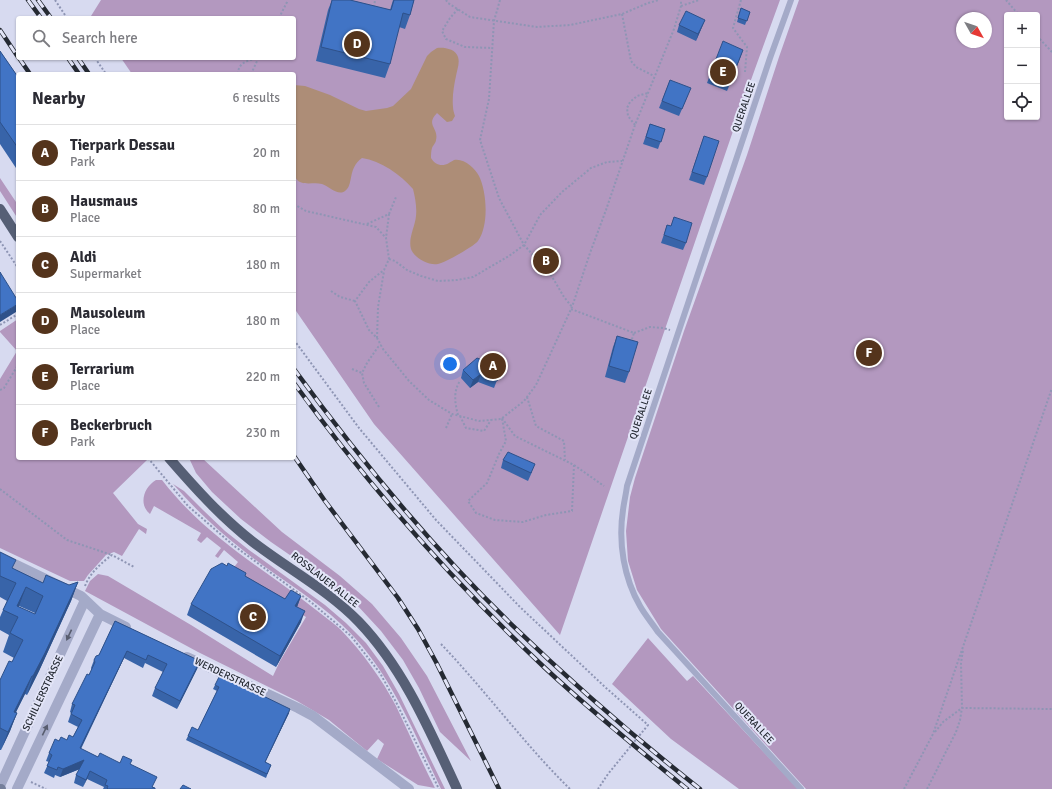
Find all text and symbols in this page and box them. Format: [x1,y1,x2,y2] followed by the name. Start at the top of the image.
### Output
[956,12,992,48] north arrow
[1004,12,1040,120] map controls
[1004,12,1040,48] button: +
[16,16,296,60] search box
[30,27,52,49] icon: search
[62,29,138,47] text: Search here
[344,29,370,59] pin: D
[1004,48,1040,84] button: −
[710,57,736,87] pin: E
[730,80,758,134] street label: QUERALLEE
[1004,84,1040,120] button: locate
[32,88,85,109] text: Nearby
[232,90,280,106] text: 6 results
[70,136,175,154] text: Tierpark Dessau
[41,145,49,161] text: A
[253,145,280,161] text: 20 m
[70,154,95,170] text: Park
[70,192,138,210] text: Hausmaus
[41,201,49,217] text: B
[253,201,280,217] text: 80 m
[70,210,100,226] text: Place
[533,246,559,276] pin: B
[70,248,97,266] text: Aldi
[41,257,49,273] text: C
[246,257,280,273] text: 180 m
[70,266,142,282] text: Supermarket
[70,304,145,322] text: Mausoleum
[41,313,49,329] text: D
[246,313,280,329] text: 180 m
[70,322,100,338] text: Place
[856,338,882,368] pin: F
[480,351,506,381] pin: A
[440,354,460,374] your location
[70,360,134,378] text: Terrarium
[41,369,49,385] text: E
[246,369,280,385] text: 220 m
[70,378,100,394] text: Place
[627,387,655,441] street label: QUERALLEE
[70,416,152,434] text: Beckerbruch
[42,425,48,441] text: F
[246,425,280,441] text: 230 m
[70,434,95,450] text: Park
[289,550,362,610] street label: ROSSLAUER ALLEE
[240,602,266,632] pin: C
[66,630,72,641] one-way arrow
[20,653,66,733] street label: SCHILLERSTRASSE
[192,655,268,699] street label: WERDERSTRASSE
[732,700,777,747] street label: QUERALLEE
[42,724,48,736] one-way arrow

